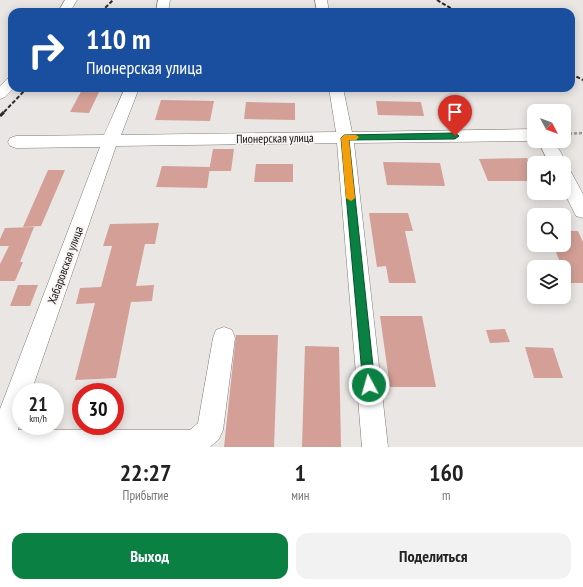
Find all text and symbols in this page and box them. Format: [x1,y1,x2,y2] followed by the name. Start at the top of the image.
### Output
[86,20,150,57] text: 110 m
[20,24,72,76] icon: right
[86,56,202,79] text: Пионерская улица
[438,95,472,136] pin
[444,101,466,123] icon: arrive
[527,104,571,148] north arrow
[527,104,571,304] map controls
[236,130,314,146] street label: Пионерская улица
[527,156,571,200] button: sound
[527,208,571,252] button: search
[44,224,86,306] street label: Хабаровская улица
[527,260,571,304] button: layers
[348,364,390,406] position arrow
[72,383,124,435] speed limit sign: 30
[28,391,48,417] text: 21
[29,412,47,425] text: km/h
[120,457,172,488] text: 22:27
[295,457,306,488] text: 1
[429,457,463,488] text: 160
[123,487,169,504] text: Прибытие
[291,487,309,504] text: мин
[442,487,450,504] text: m
[12,533,288,579] button: Выход
[296,533,571,579] button: Поделиться

